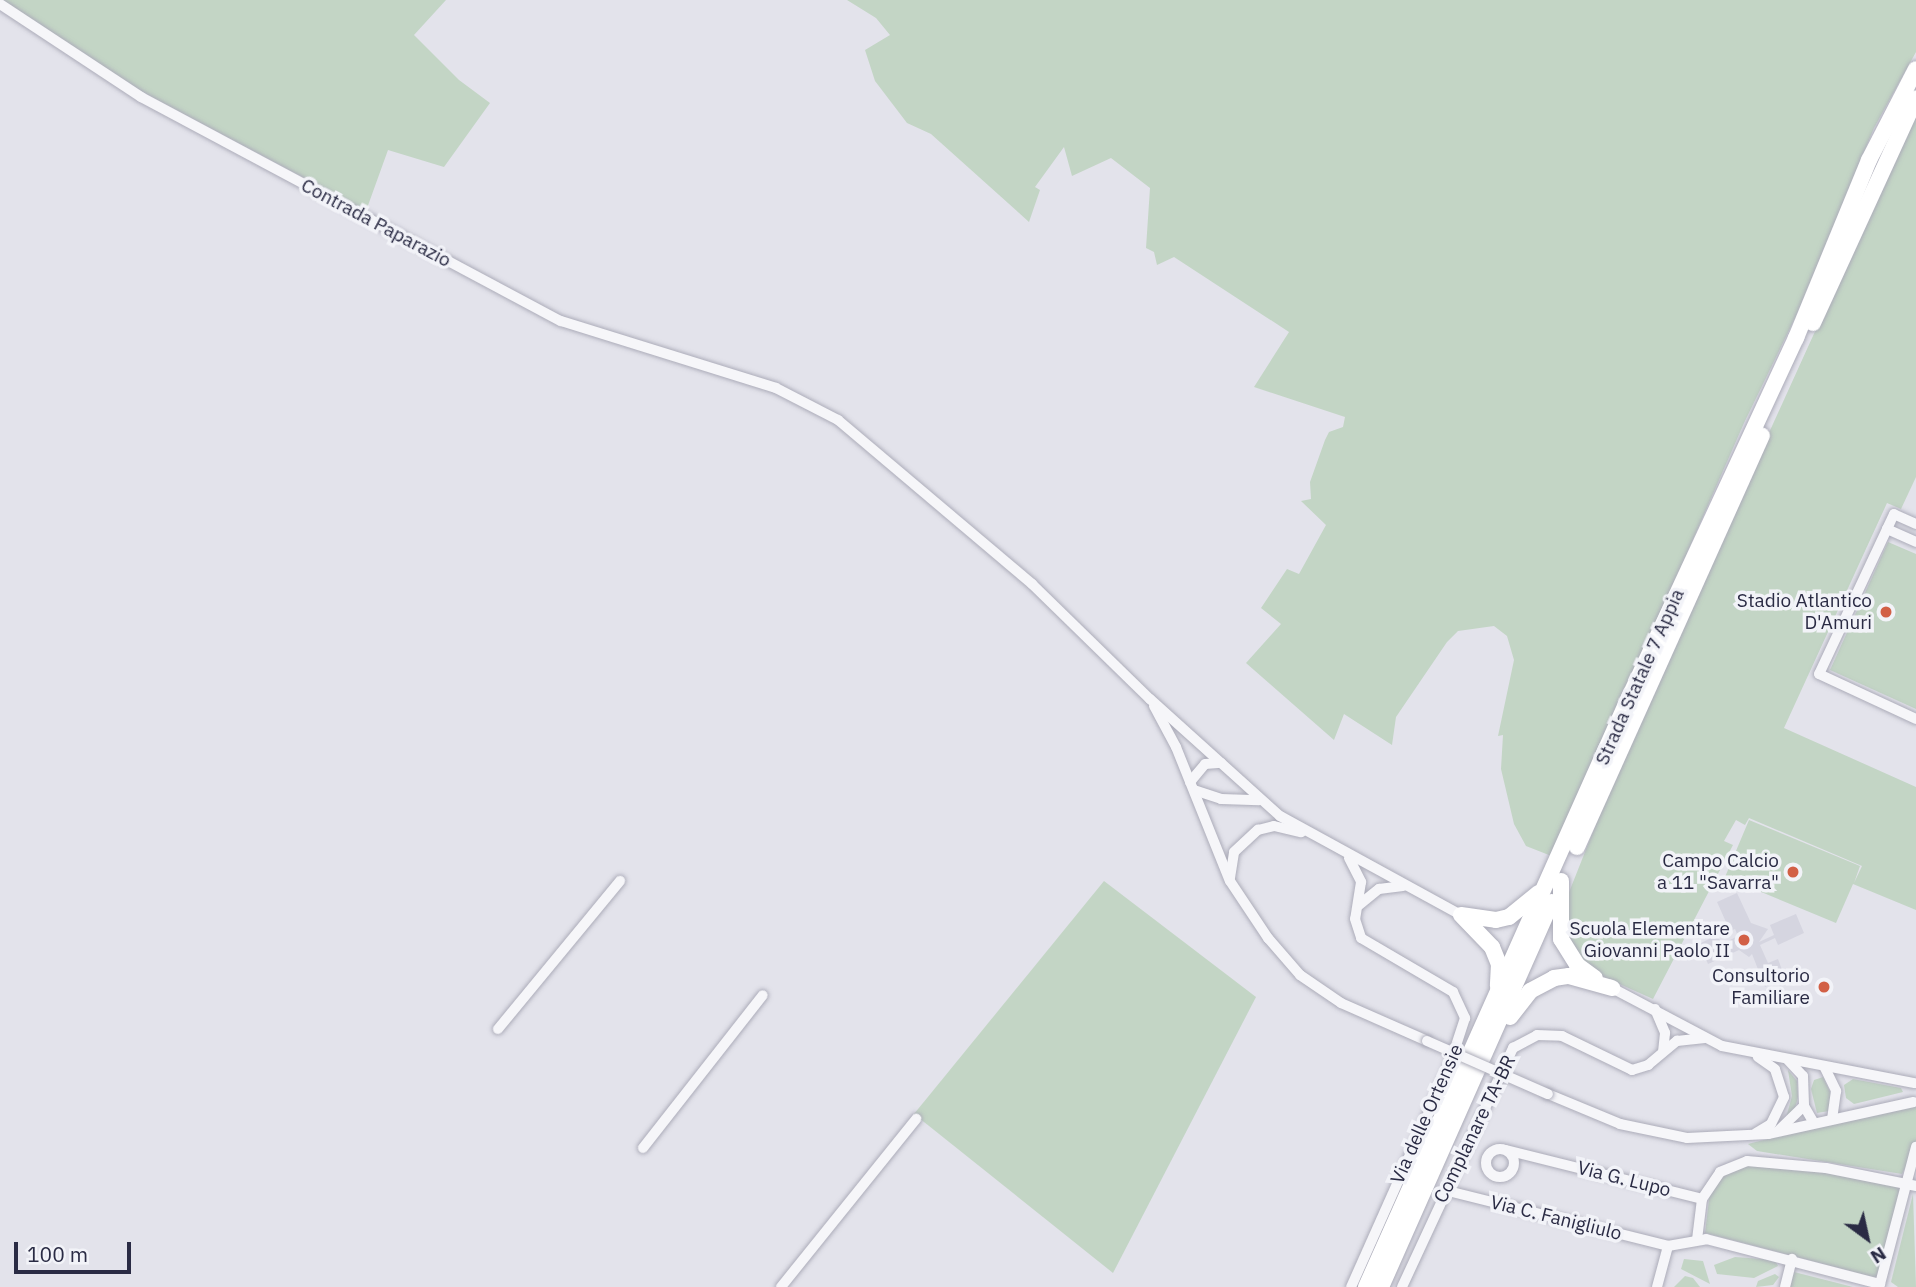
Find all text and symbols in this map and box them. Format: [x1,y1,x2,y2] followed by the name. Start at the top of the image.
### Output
[297,174,455,272] street label: Contrada Paparazio
[1591,586,1689,768] street label: Strada Statale 7 Appia
[1737,590,1872,634] place label: Stadio Atlantico D'Amuri
[1878,604,1894,620] marker: Stadio Atlantico D'Amuri
[1657,850,1779,894] place label: Campo Calcio a 11 "Savarra"
[1785,864,1801,880] marker: Campo Calcio a 11 "Savarra"
[1570,918,1730,962] place label: Scuola Elementare Giovanni Paolo II
[1736,932,1752,948] marker: Scuola Elementare Giovanni Paolo II
[1712,965,1810,1009] place label: Consultorio Familiare
[1816,979,1832,995] marker: Consultorio Familiare
[1386,1041,1468,1187] street label: Via delle Ortensie
[1429,1051,1521,1207] street label: Complanare TA-BR
[1575,1156,1673,1202] street label: Via G. Lupo
[1488,1191,1624,1245] street label: Via C. Fanigliulo
[1832,1203,1902,1273] north arrow
[18,1228,135,1272] scale bar
[27,1240,88,1268] text: 100 m
[1866,1242,1891,1269] text: N

